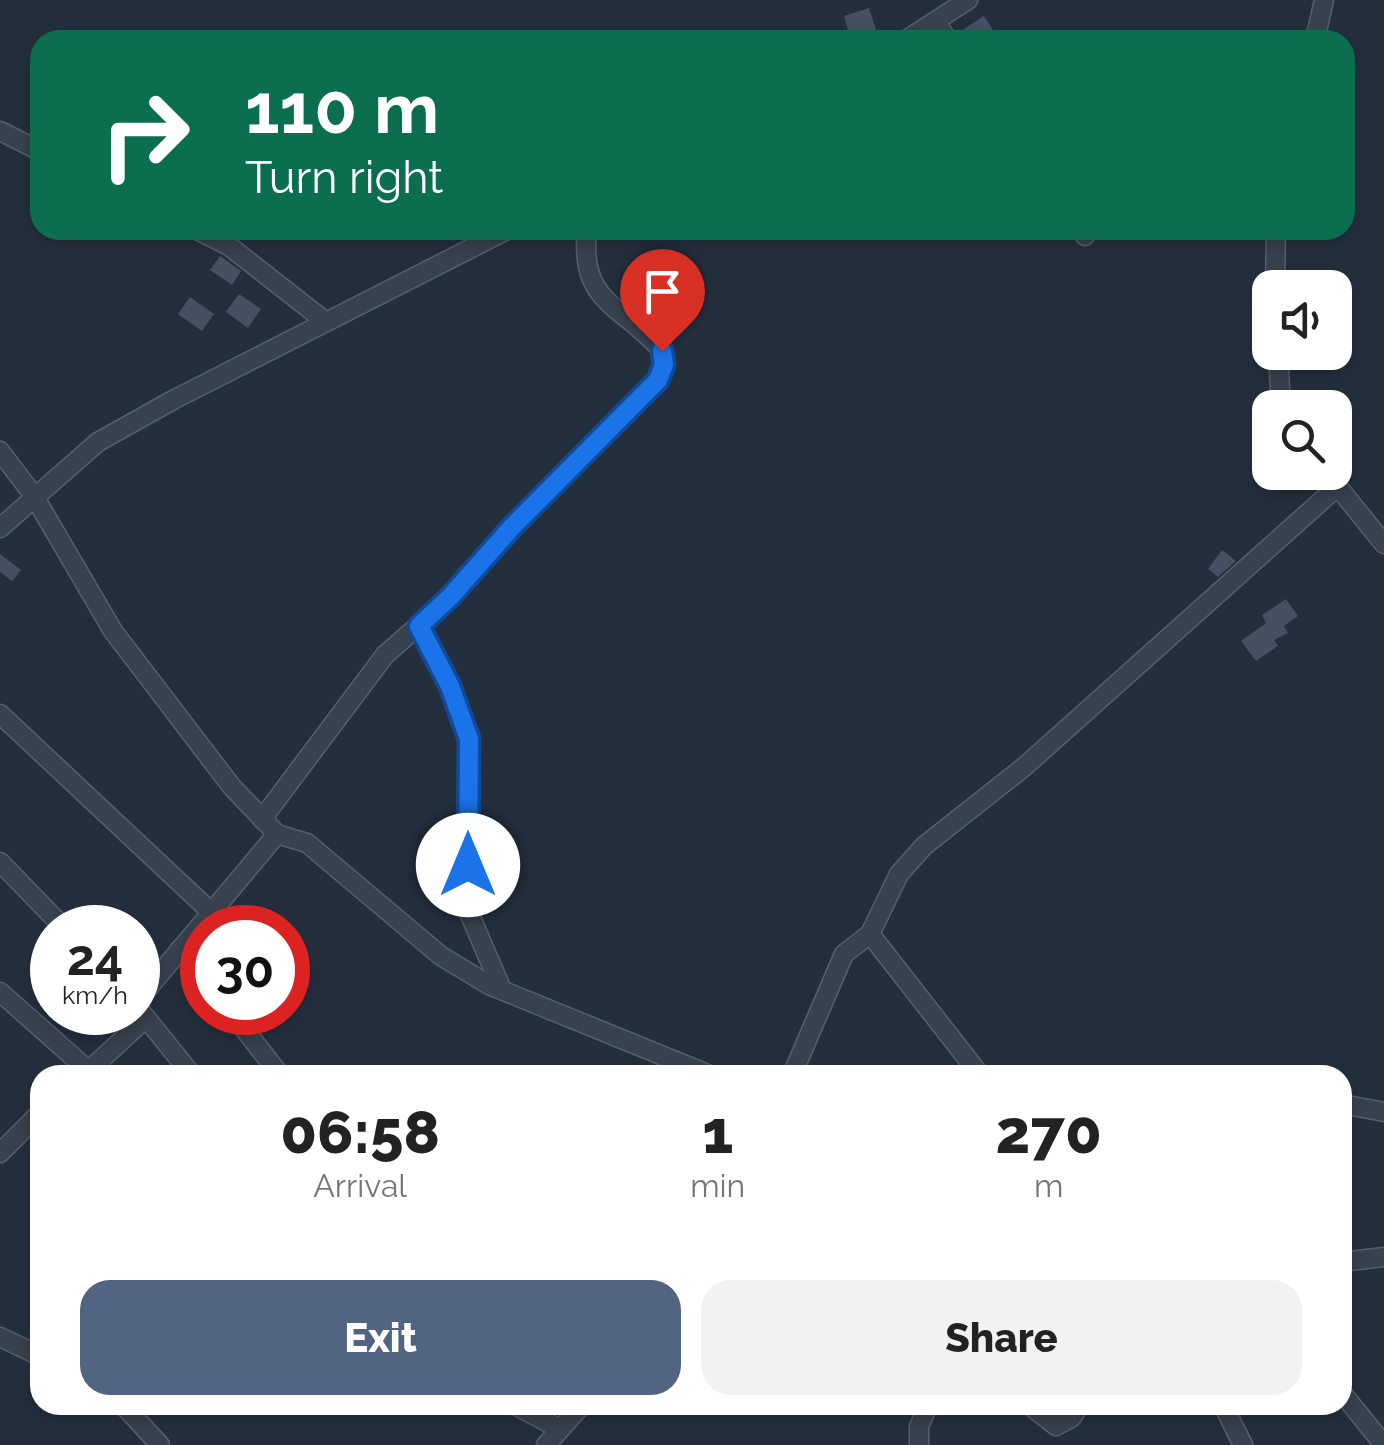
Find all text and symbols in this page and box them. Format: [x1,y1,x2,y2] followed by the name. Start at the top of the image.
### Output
[245,67,439,149] text: 110 m
[80,70,210,200] icon: right
[245,151,443,204] text: Turn right
[620,249,705,352] pin
[635,264,690,319] icon: arrive
[1252,270,1352,490] map controls
[1252,270,1352,370] button: sound
[1252,390,1352,490] button: search
[416,813,520,917] position arrow
[180,905,310,1035] speed limit sign: 30
[67,928,123,987] text: 24
[62,980,128,1010] text: km/h
[280,1097,440,1167] text: 06:58
[702,1097,733,1167] text: 1
[996,1097,1102,1167] text: 270
[313,1167,407,1204] text: Arrival
[690,1167,745,1204] text: min
[1034,1167,1063,1204] text: m
[80,1280,681,1395] button: Exit
[701,1280,1302,1395] button: Share

